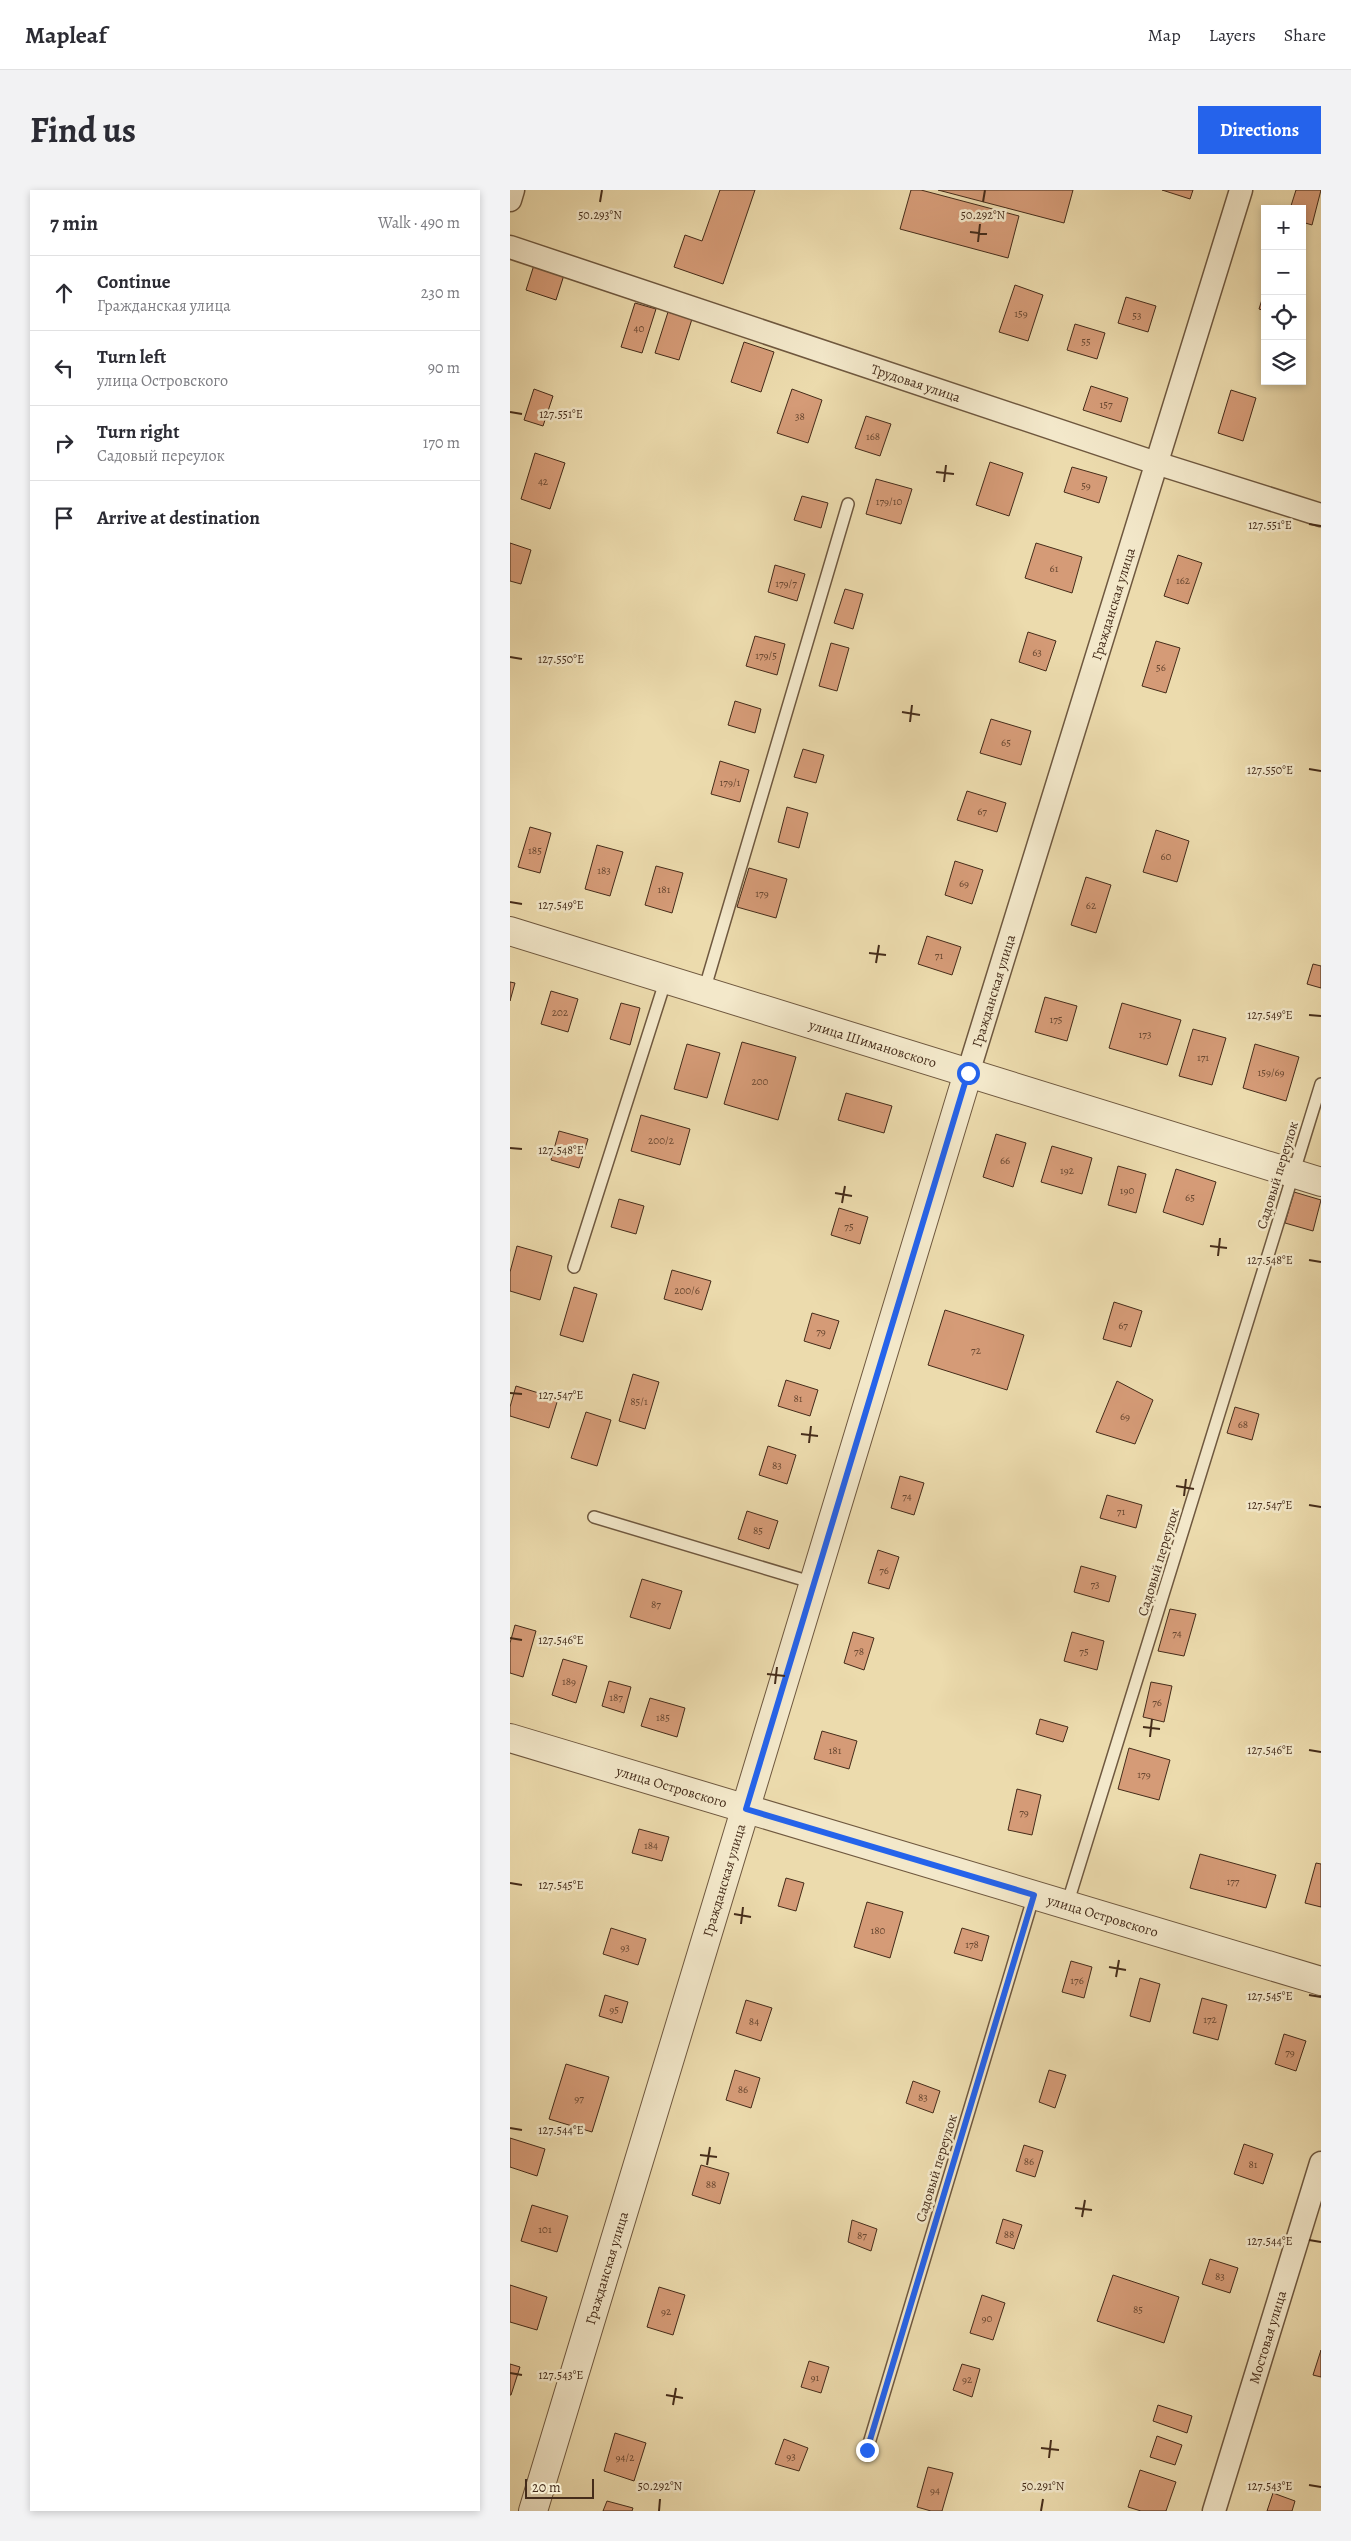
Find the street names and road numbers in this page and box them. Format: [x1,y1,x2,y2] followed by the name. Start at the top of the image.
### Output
[869,359,963,407] street label: Трудовая улица
[1087,545,1140,663] street label: Гражданская улица
[968,932,1020,1050] street label: Гражданская улица
[806,1015,939,1072] street label: улица Шимановского
[1252,1119,1303,1231] street label: Садовый переулок
[1133,1506,1184,1618] street label: Садовый переулок
[613,1761,729,1813] street label: улица Островского
[698,1821,750,1939] street label: Гражданская улица
[1044,1890,1161,1942] street label: улица Островского
[911,2112,962,2224] street label: Садовый переулок
[581,2209,633,2327] street label: Гражданская улица
[1245,2288,1291,2386] street label: Мостовая улица

